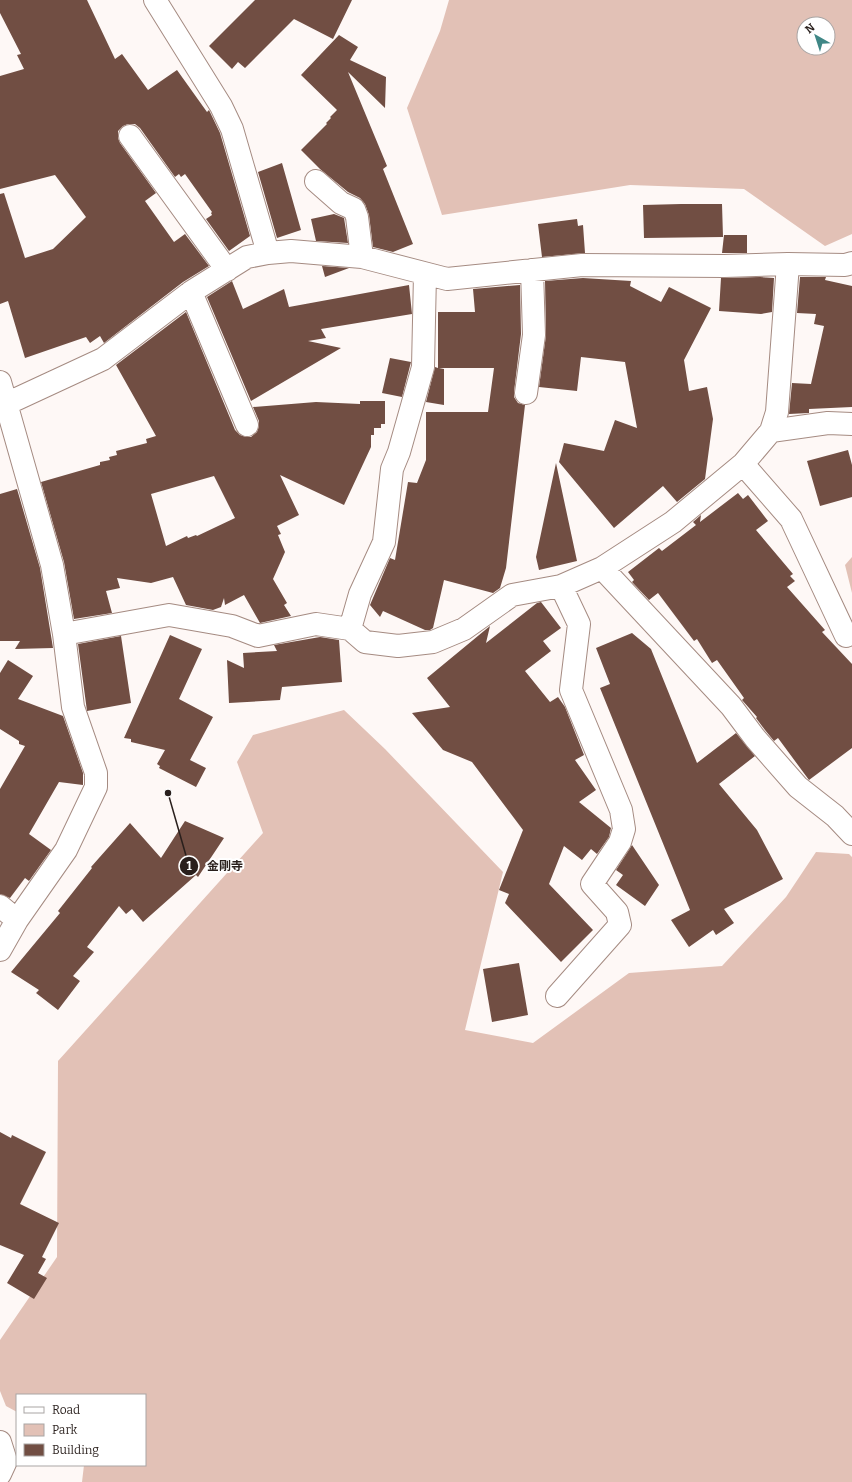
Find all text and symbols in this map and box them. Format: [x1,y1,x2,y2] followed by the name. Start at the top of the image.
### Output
[796,16,836,56] north arrow
[803,21,818,36] text: N
[179,854,251,878] callout: 金剛寺
[186,859,192,873] text: 1
[207,859,243,873] text: 金剛寺
[16,1394,146,1466] legend
[52,1403,80,1417] text: Road
[52,1423,78,1437] text: Park
[52,1443,99,1457] text: Building

